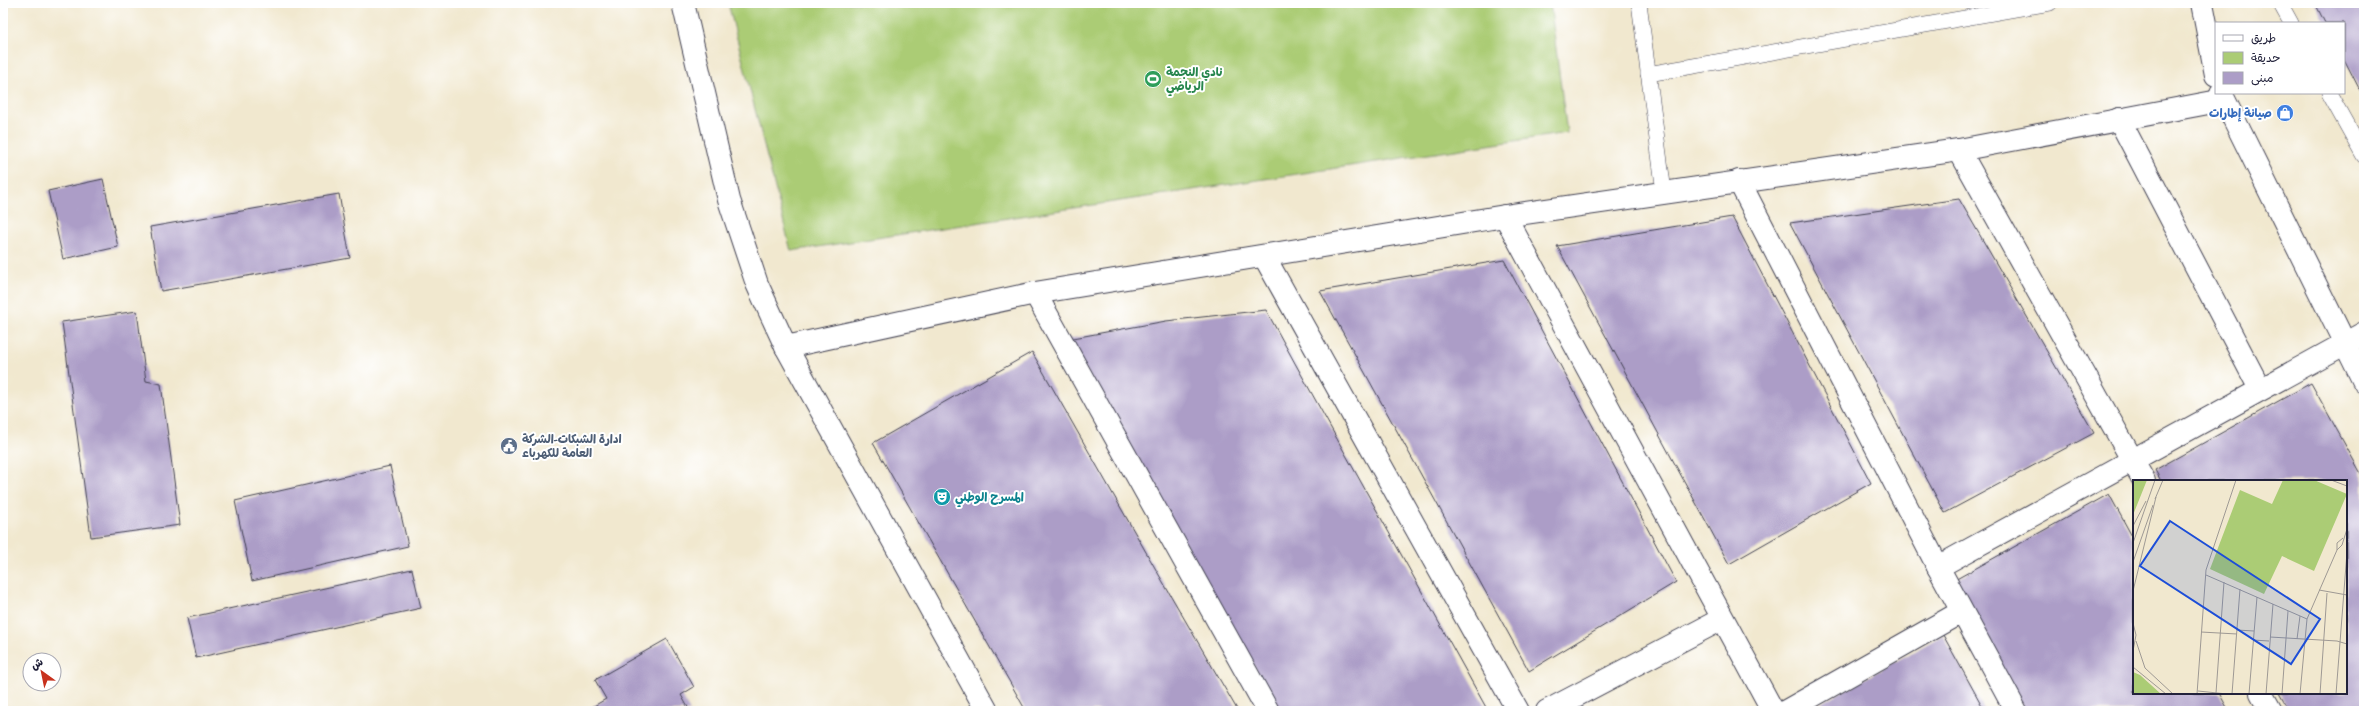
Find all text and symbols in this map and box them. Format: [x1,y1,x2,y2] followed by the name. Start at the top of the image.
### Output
[2215,22,2345,94] legend
[2251,33,2276,47] text: طريق
[2251,53,2280,67] text: حديقة
[1166,66,1223,97] place label: نادي النجمة الرياضي
[1143,69,1163,89] sports icon: نادي النجمة الرياضي
[2251,73,2274,87] text: مبنى
[2275,103,2295,123] shop icon: صيانة إطارات
[2209,107,2272,122] place label: صيانة إطارات
[522,433,622,462] place label: ادارة الشبكات-الشركة العامة للكهرباء
[499,436,519,456] public building icon: ادارة الشبكات-الشركة العامة للكهرباء
[2133,480,2347,694] inset map
[932,487,952,507] theatre icon: المسرح الوطني
[955,492,1024,508] place label: المسرح الوطني
[22,652,62,692] north arrow
[29,657,46,674] text: ش

